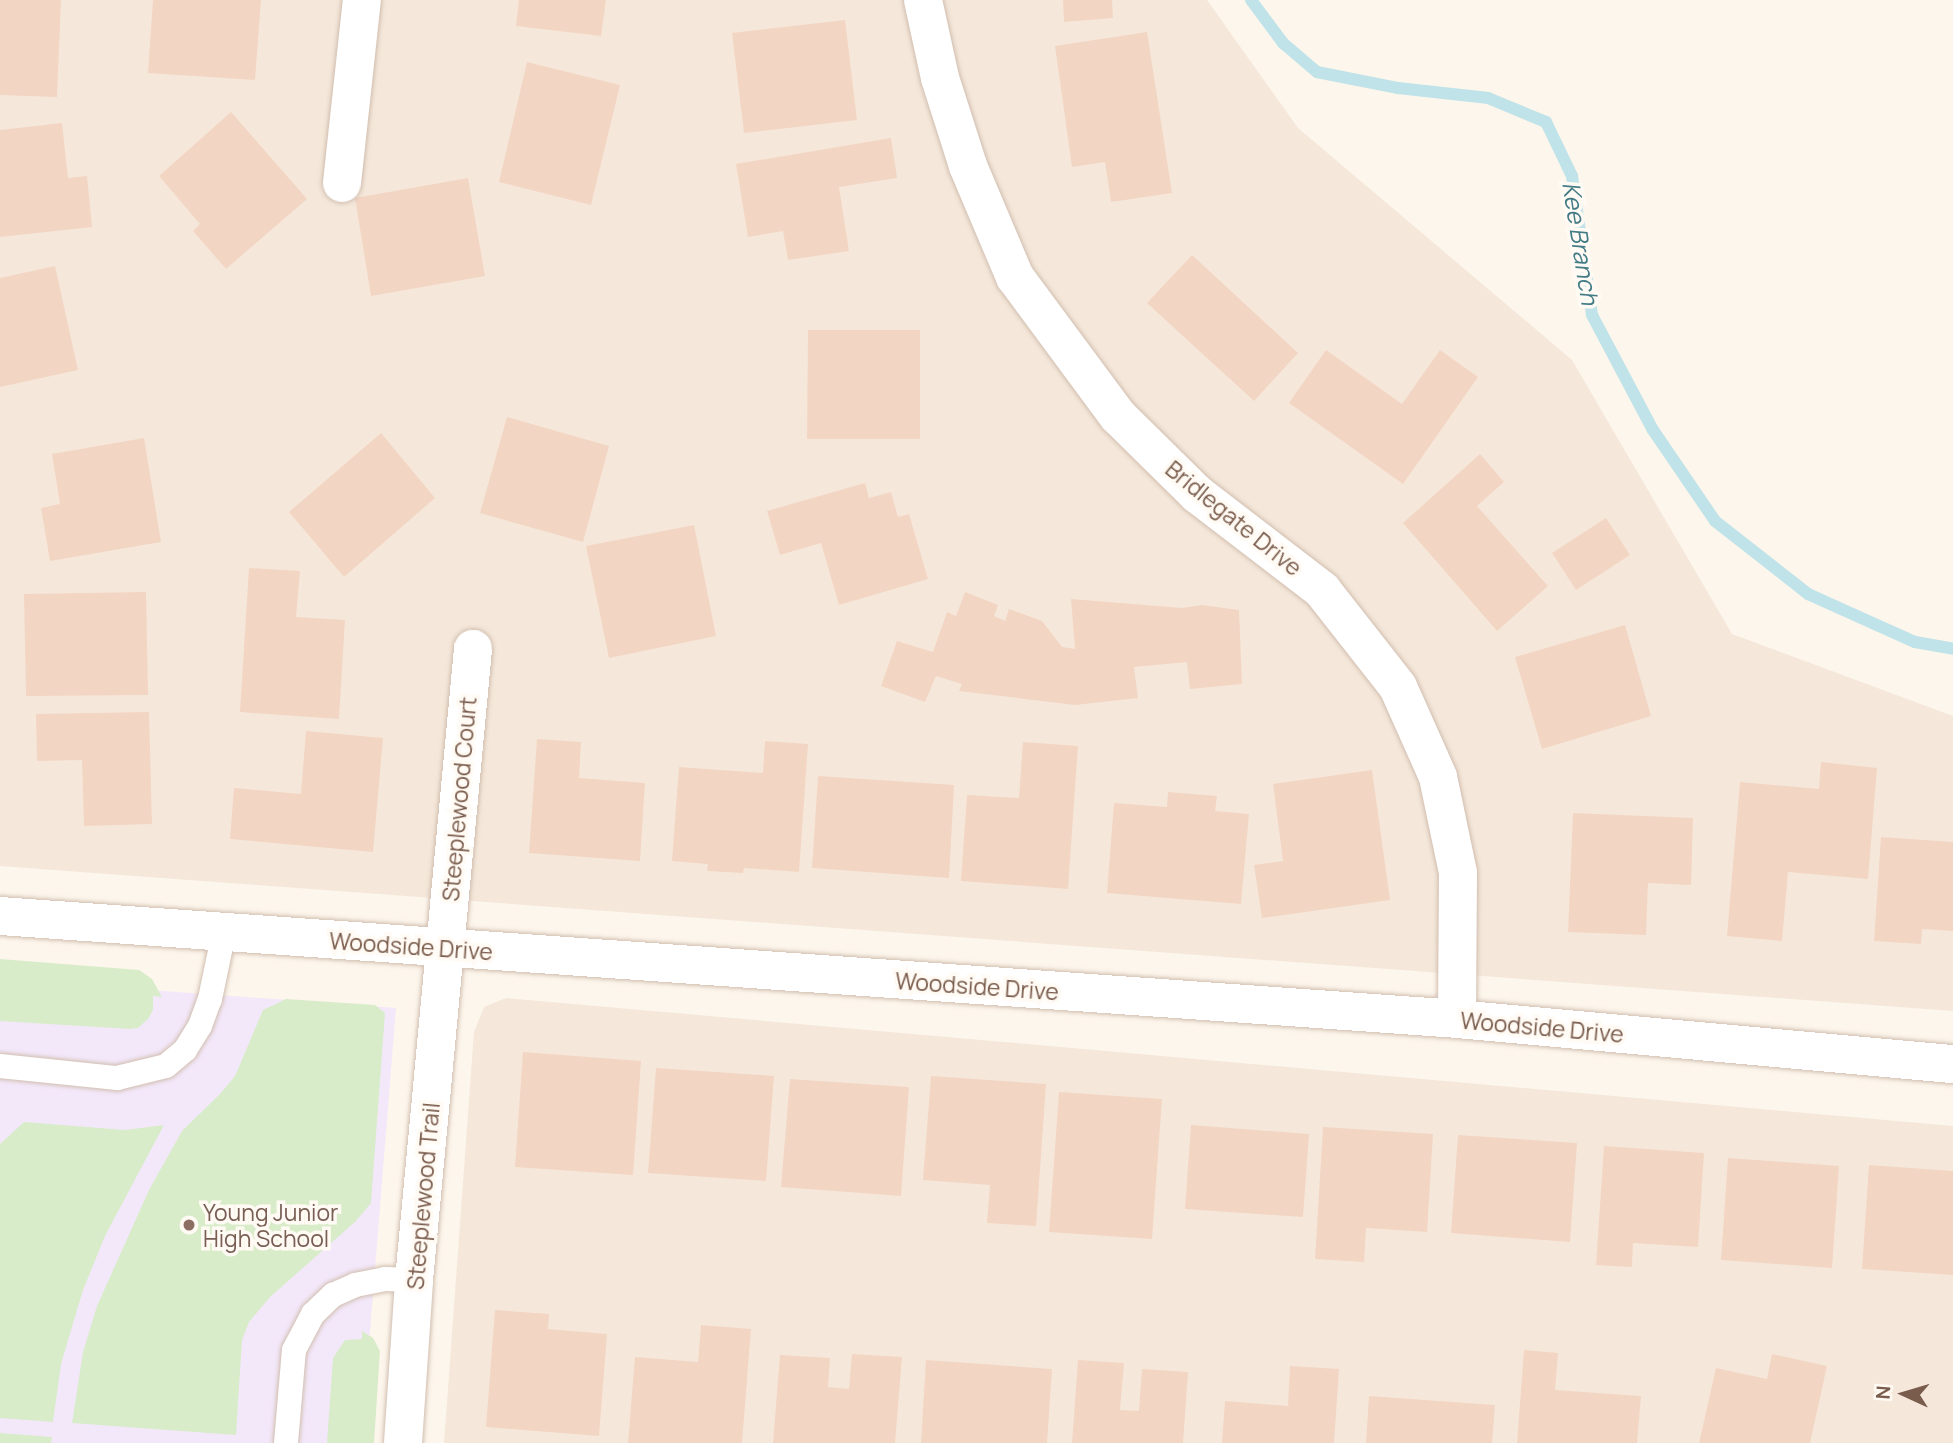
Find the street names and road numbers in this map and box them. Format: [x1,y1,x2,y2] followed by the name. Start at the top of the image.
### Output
[1160,455,1308,581] street label: Bridlegate Drive
[436,696,482,902] street label: Steeplewood Court
[328,927,494,965] street label: Woodside Drive
[894,967,1060,1005] street label: Woodside Drive
[1459,1006,1625,1048] street label: Woodside Drive
[401,1101,445,1291] street label: Steeplewood Trail

